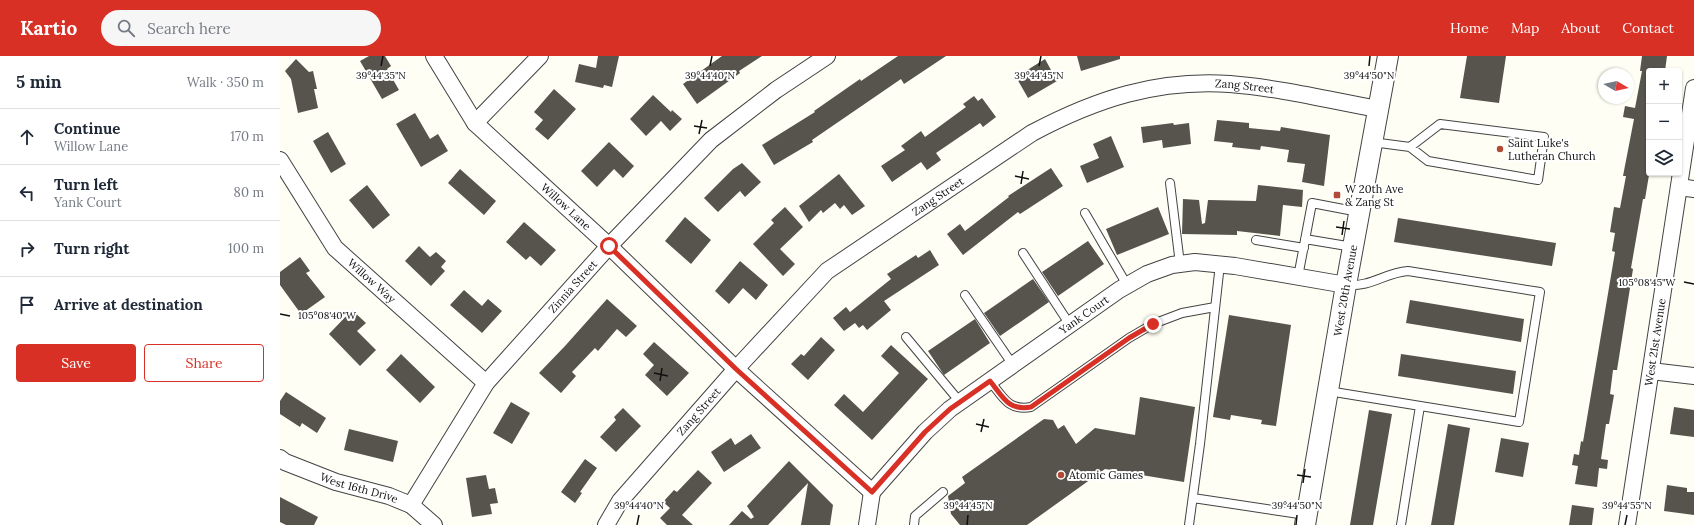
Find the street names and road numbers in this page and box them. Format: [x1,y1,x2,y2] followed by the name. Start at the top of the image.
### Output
[1215,76,1276,96] street label: Zang Street
[909,174,967,219] street label: Zang Street
[538,180,594,233] street label: Willow Lane
[1330,244,1360,337] street label: West 20th Avenue
[345,256,399,306] street label: Willow Way
[545,257,600,316] street label: Zinnia Street
[1056,292,1112,337] street label: Yank Court
[1641,297,1669,387] street label: West 21st Avenue
[674,384,724,438] street label: Zang Street
[318,469,400,506] street label: West 16th Drive

